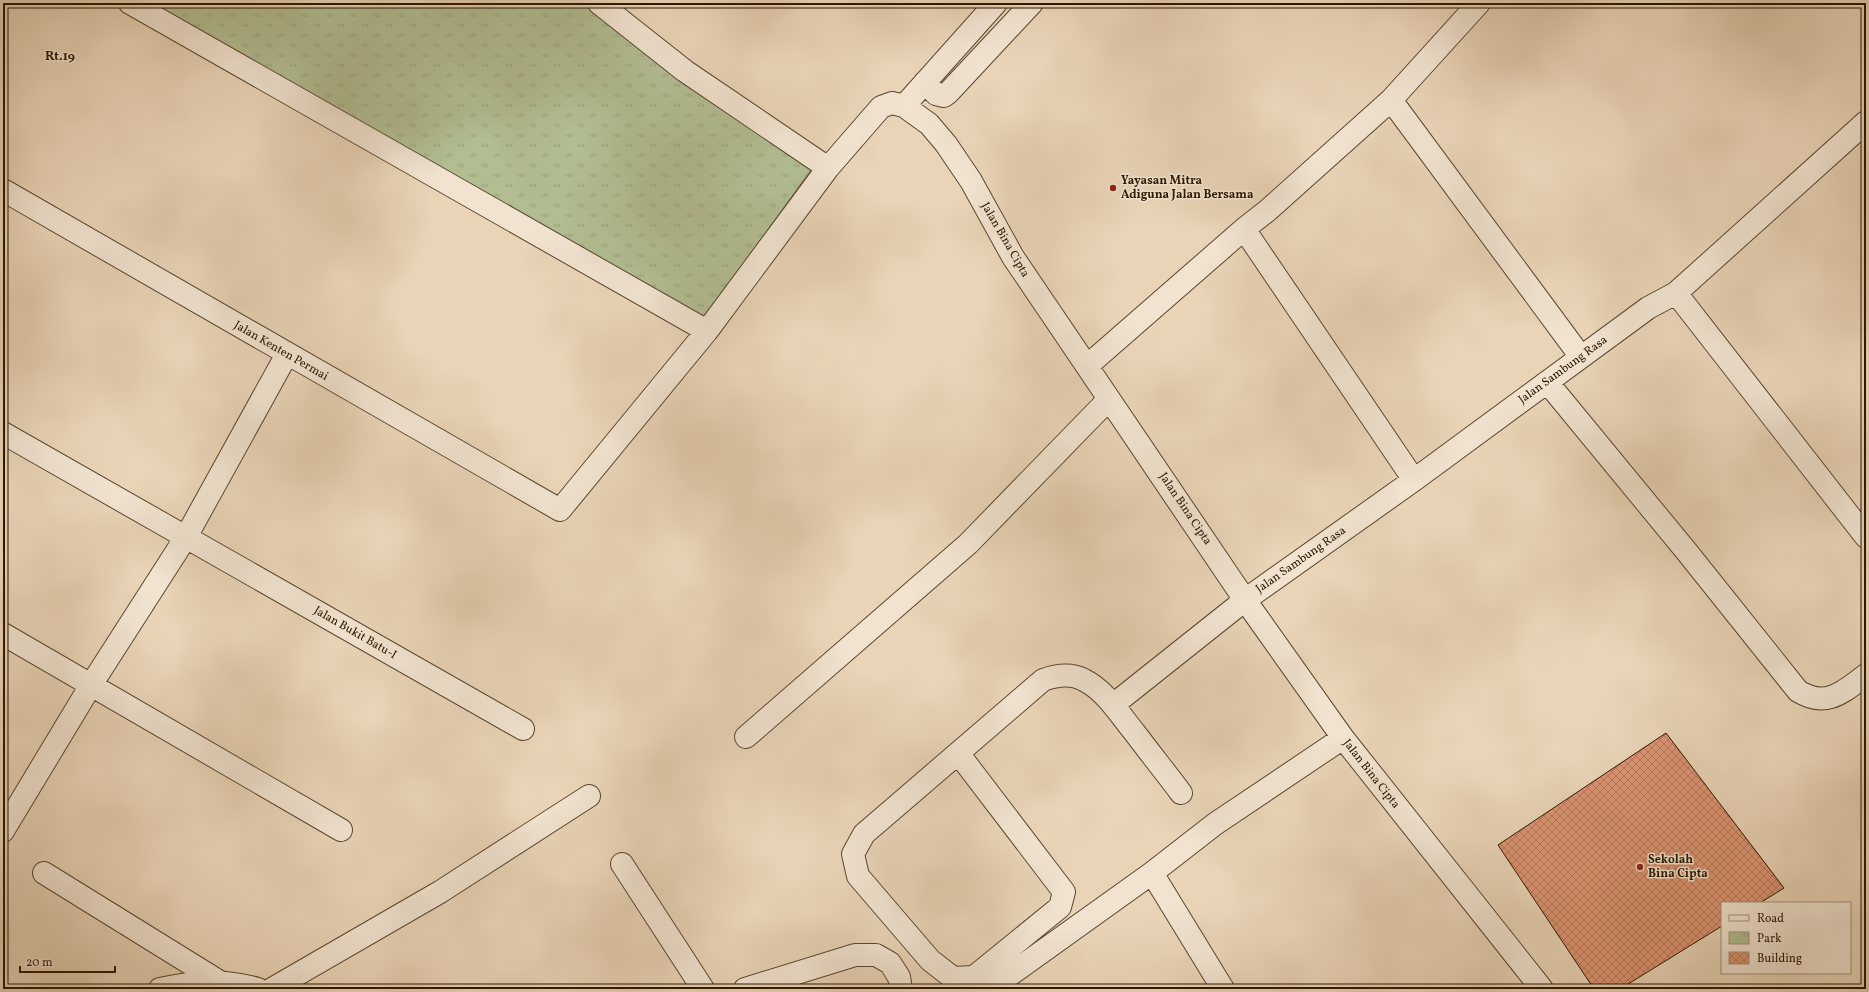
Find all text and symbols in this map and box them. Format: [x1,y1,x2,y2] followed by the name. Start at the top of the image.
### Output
[45,48,75,66] district label: Rt.19
[1121,173,1254,203] place label: Yayasan Mitra Adiguna Jalan Bersama
[1108,183,1118,193] marker: Yayasan Mitra Adiguna Jalan Bersama
[977,200,1033,280] street label: Jalan Bina Cipta
[231,317,331,385] street label: Jalan Kenten Permai
[1515,332,1611,408] street label: Jalan Sambung Rasa
[1155,470,1215,548] street label: Jalan Bina Cipta
[1253,523,1349,597] street label: Jalan Sambung Rasa
[311,603,399,663] street label: Jalan Bukit Batu-I
[1339,736,1403,812] street label: Jalan Bina Cipta
[1648,852,1708,882] place label: Sekolah Bina Cipta
[1635,862,1645,872] marker: Sekolah Bina Cipta
[1721,902,1851,974] legend
[1757,911,1784,927] text: Road
[1757,931,1782,947] text: Park
[20,948,115,974] scale bar
[1757,951,1802,967] text: Building
[26,955,53,971] text: 20 m

